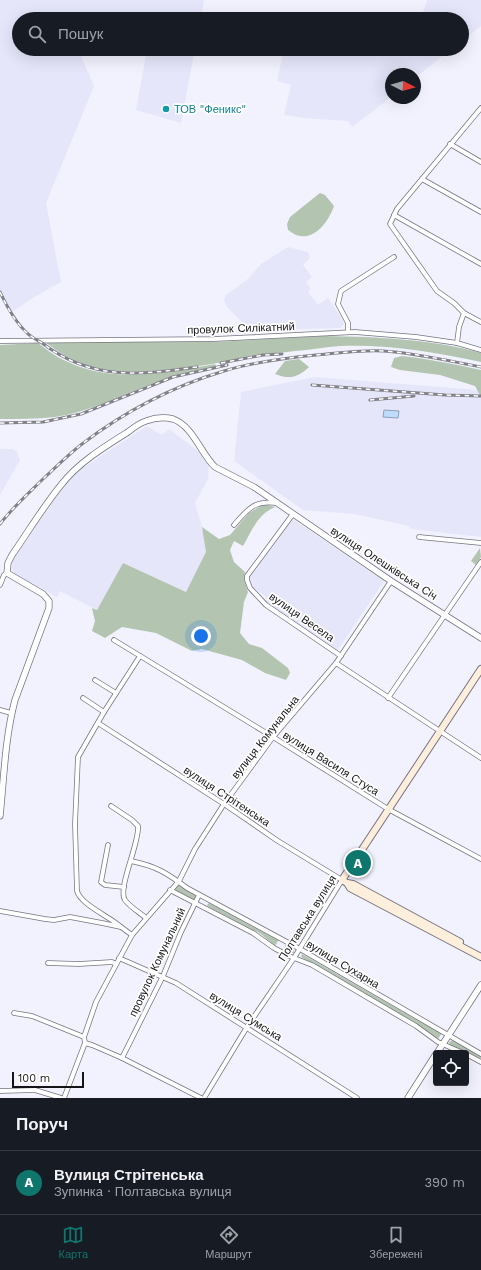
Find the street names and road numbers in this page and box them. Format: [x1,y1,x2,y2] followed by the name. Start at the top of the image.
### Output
[187,320,295,337] street label: провулок Силікатний
[328,524,439,603] street label: вулиця Олешківська Січ
[267,590,338,645] street label: вулиця Весела
[229,693,302,781] street label: вулиця Комунальна
[280,729,382,799] street label: вулиця Василя Стуса
[181,764,273,830] street label: вулиця Стрітенська
[276,873,339,964] street label: Полтавська вулиця
[126,906,188,1019] street label: провулок Комунальний
[304,938,382,992] street label: вулиця Сухарна
[207,989,285,1044] street label: вулиця Сумська

